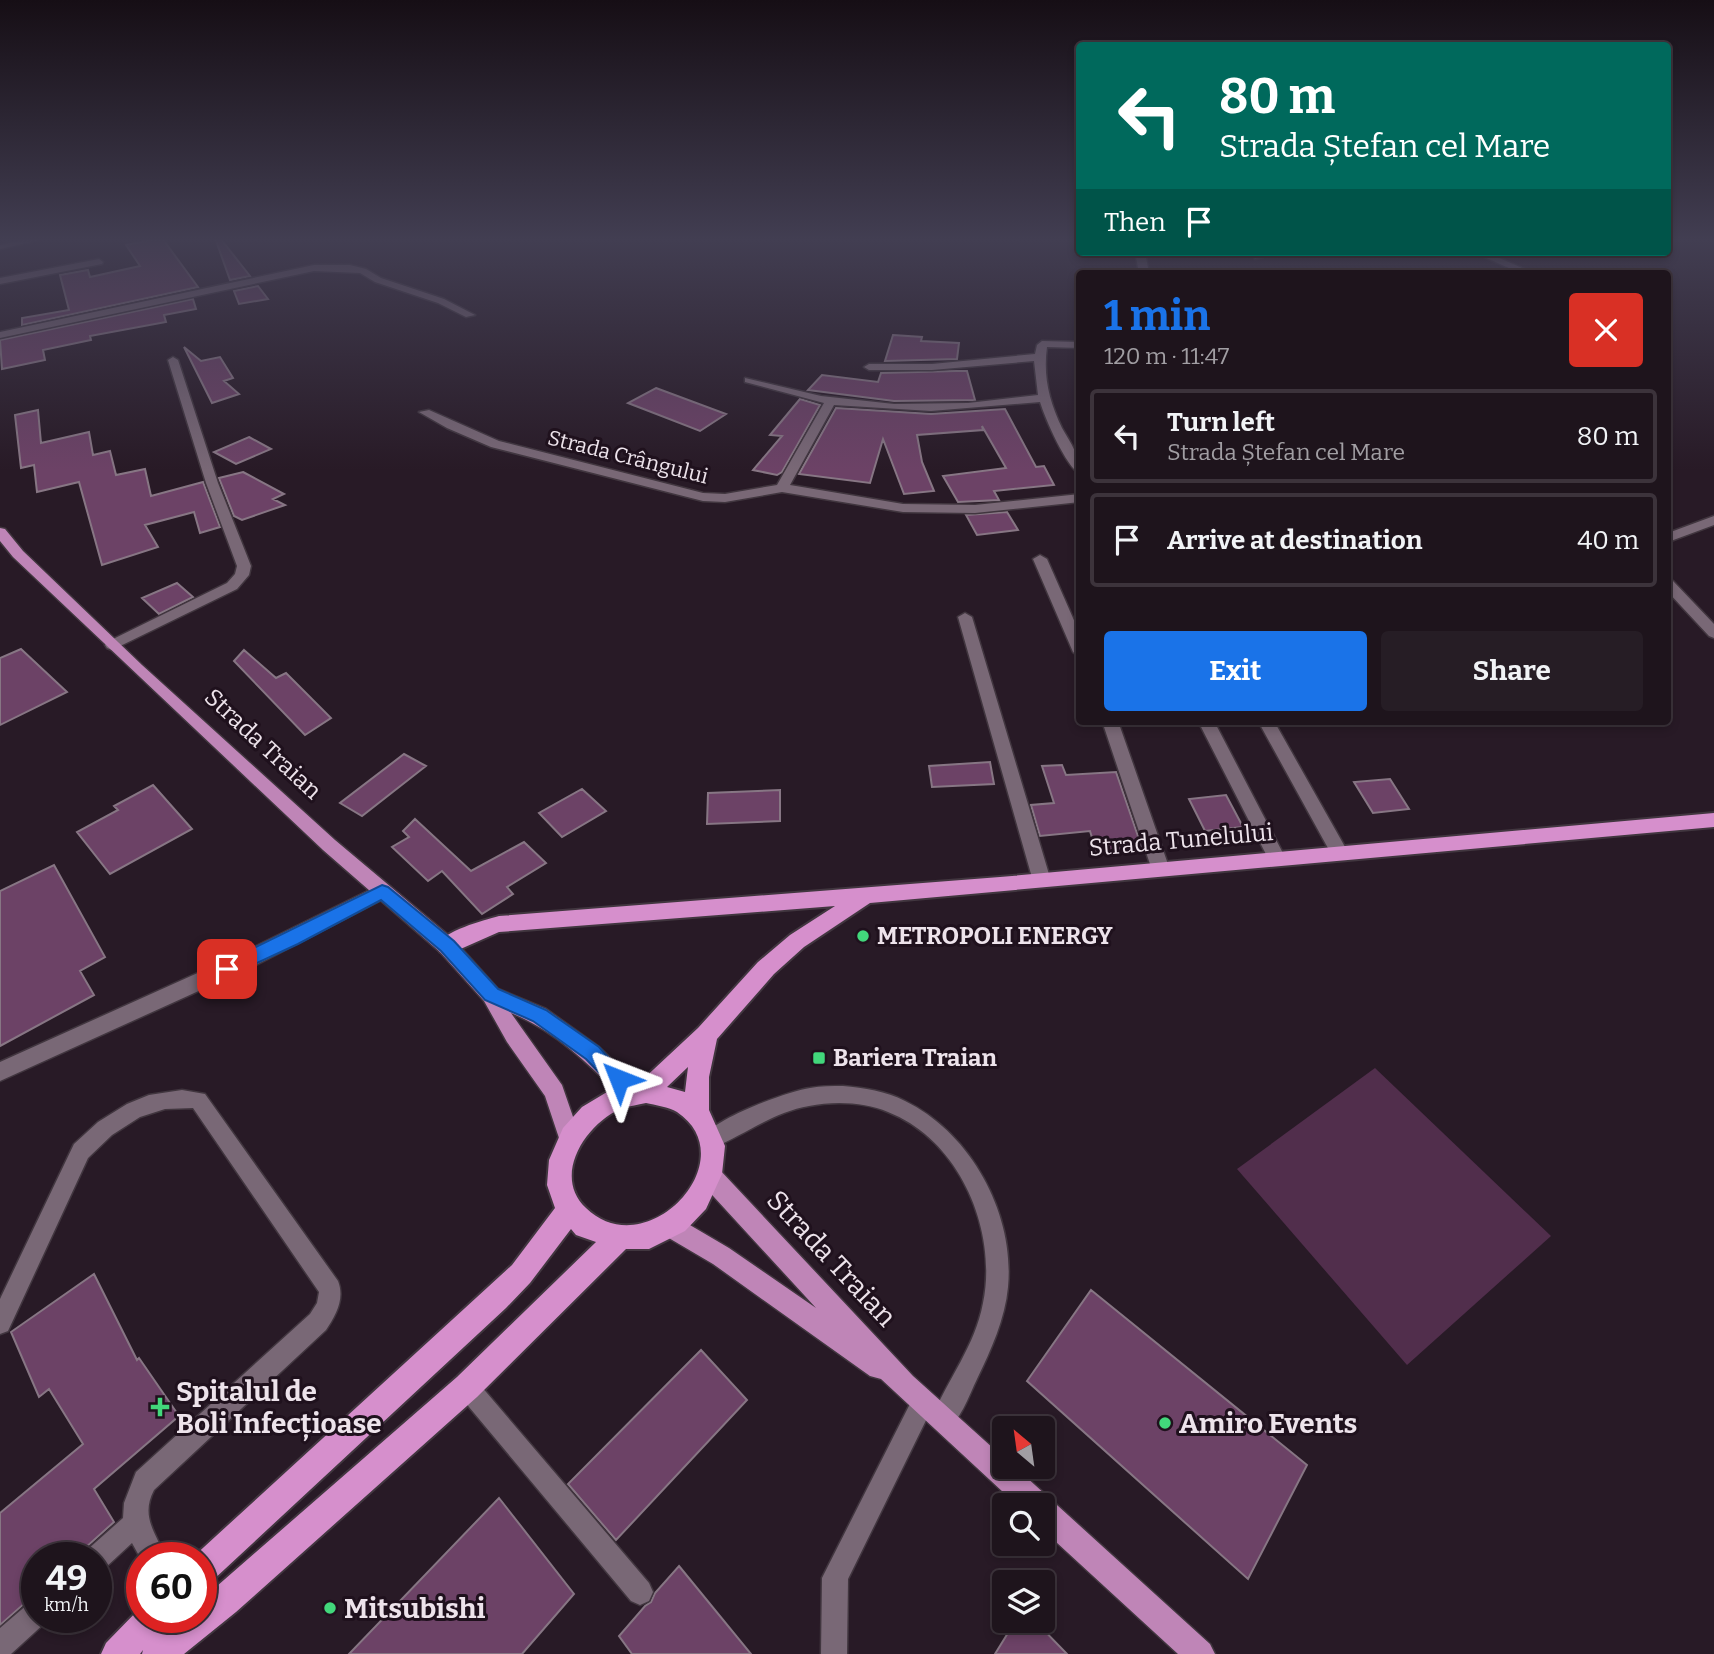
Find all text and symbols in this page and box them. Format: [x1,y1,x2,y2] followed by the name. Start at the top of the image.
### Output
[1219,67,1335,126] text: 80 m
[1104,70,1195,161] icon: left
[1219,127,1550,165] text: Strada Ștefan cel Mare
[1180,203,1218,241] icon: arrive
[1104,207,1166,238] text: Then
[1104,291,1210,341] text: 1 min
[1569,293,1643,367] button: close
[1104,342,1229,370] text: 120 m · 11:47
[1167,407,1275,438] text: Turn left
[1108,417,1146,455] icon: left
[1577,421,1639,452] text: 80 m
[545,425,711,489] street label: Strada Crângului
[1167,438,1405,466] text: Strada Ștefan cel Mare
[1108,521,1146,559] icon: arrive
[1167,525,1422,556] text: Arrive at destination
[1577,525,1639,556] text: 40 m
[1104,631,1367,711] button: Exit
[1381,631,1643,711] button: Share
[199,683,327,805] street label: Strada Traian
[1088,818,1274,862] street label: Strada Tunelului
[877,922,1113,950] place label: METROPOLI ENERGY
[855,928,871,944] marker: METROPOLI ENERGY
[197,939,257,999] pin
[208,950,246,988] icon: arrive
[582,1042,656,1116] position arrow
[833,1044,997,1072] place label: Bariera Traian
[811,1050,827,1066] marker: Bariera Traian
[760,1183,903,1333] street label: Strada Traian
[176,1375,382,1442] place label: Spitalul de Boli Infecțioase
[150,1397,170,1417] marker: Spitalul de Boli Infecțioase
[1179,1407,1357,1440] place label: Amiro Events
[1157,1415,1173,1431] marker: Amiro Events
[992,1416,1055,1479] north arrow
[992,1416,1055,1633] map controls
[992,1493,1055,1556] button: search
[126,1542,217,1633] speed limit sign: 60
[45,1557,88,1599] text: 49
[992,1570,1055,1633] button: layers
[344,1592,486,1625] place label: Mitsubishi
[44,1594,89,1616] text: km/h
[322,1600,338,1616] marker: Mitsubishi

